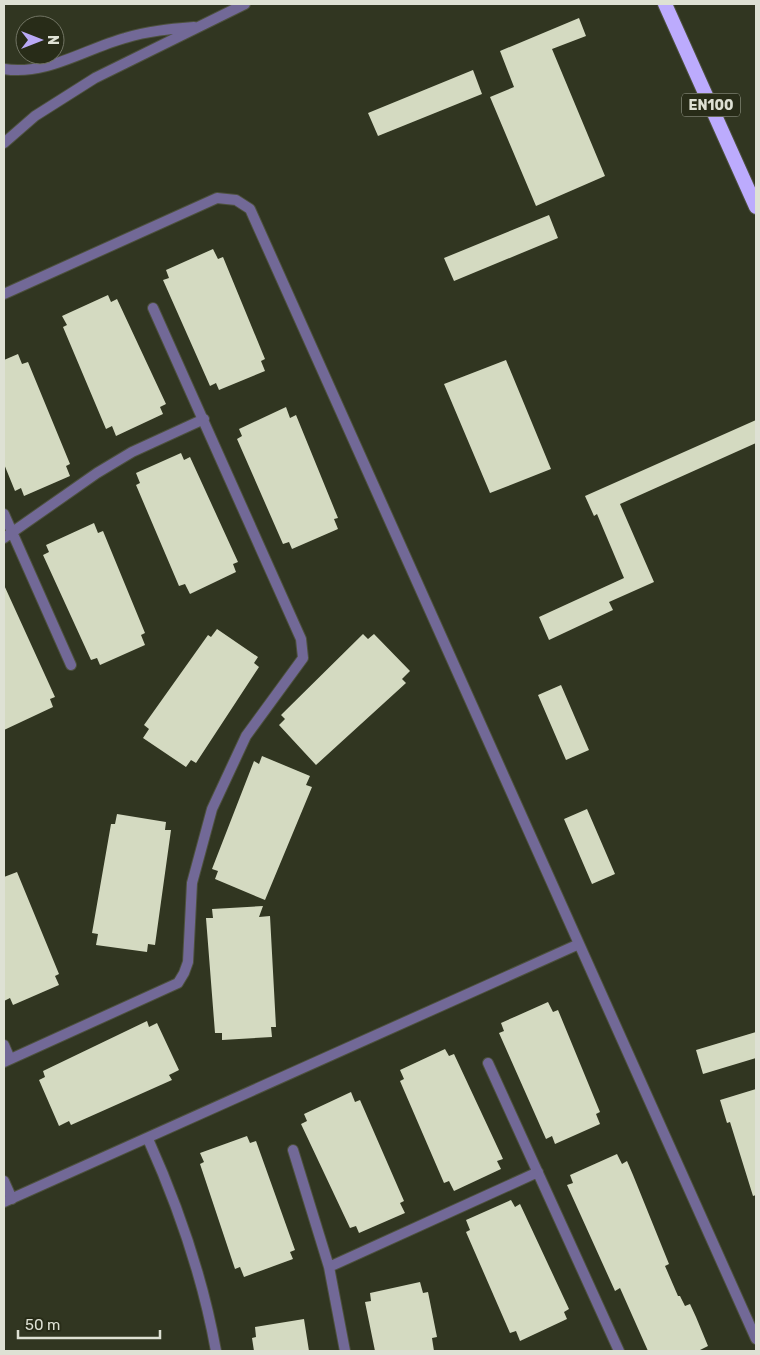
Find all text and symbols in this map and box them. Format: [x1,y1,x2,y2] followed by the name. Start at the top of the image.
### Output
[15,15,65,65] north arrow
[44,35,61,45] text: N
[682,94,740,116] road number: EN100
[18,1308,160,1340] scale bar
[25,1316,60,1334] text: 50 m

